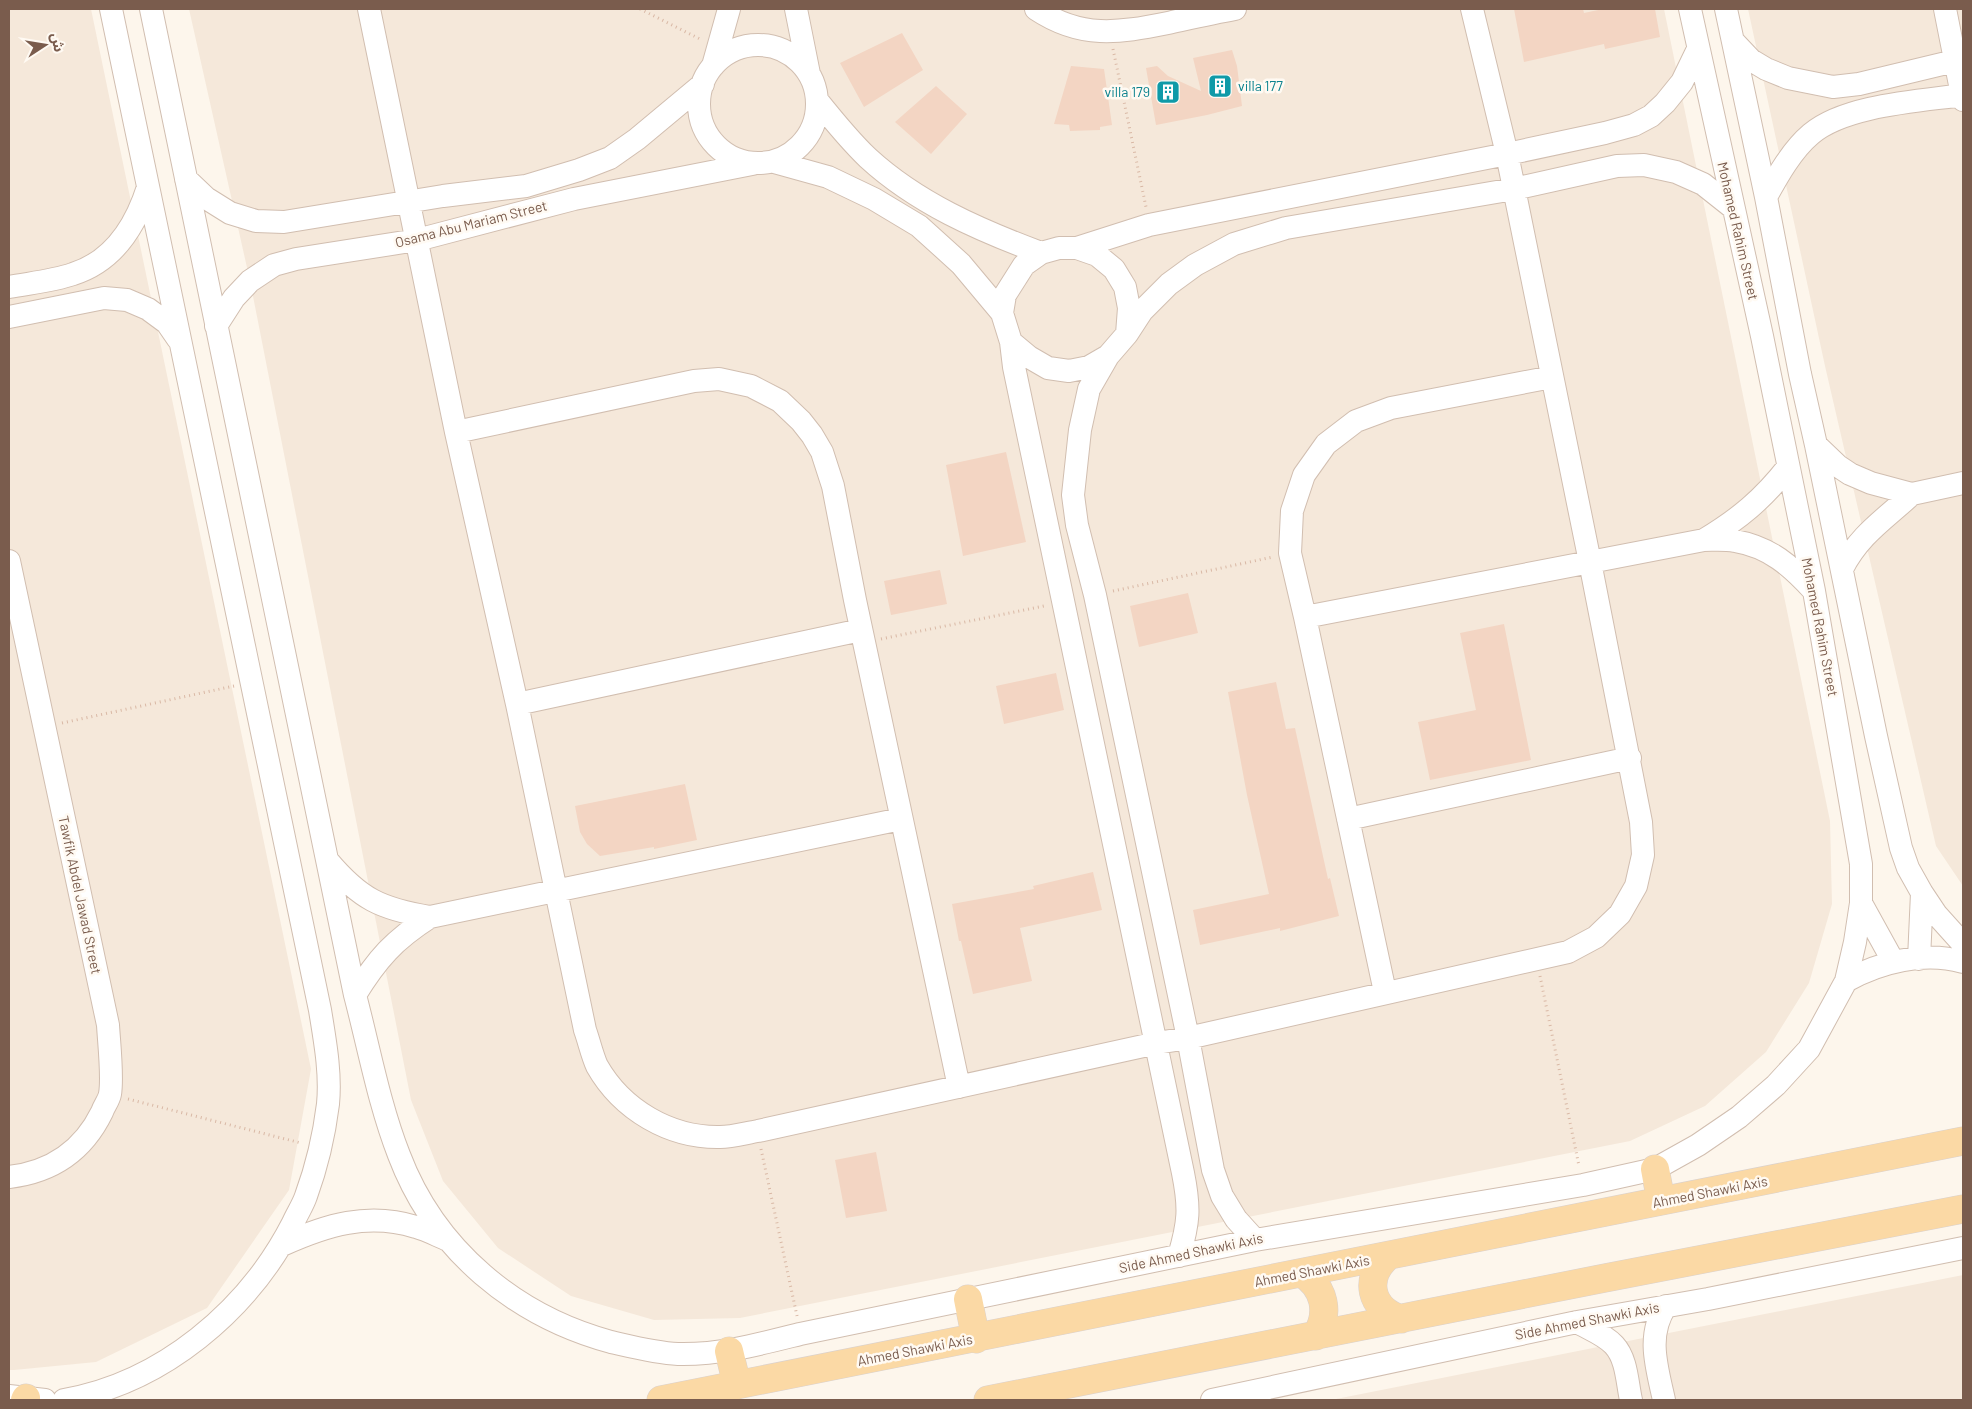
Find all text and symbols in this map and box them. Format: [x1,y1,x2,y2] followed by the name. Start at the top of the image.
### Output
[20,20,70,70] north arrow
[48,31,69,53] text: ش
[1207,73,1233,99] building icon: villa 177
[1238,77,1283,94] place label: villa 177
[1155,79,1181,105] building icon: villa 179
[1105,83,1150,100] place label: villa 179
[1714,160,1763,302] street label: Mohamed Rahim Street
[393,196,549,251] street label: Osama Abu Mariam Street
[1799,556,1842,698] street label: Mohamed Rahim Street
[55,814,106,976] street label: Tawfik Abdel Jawad Street
[1651,1172,1769,1211] street label: Ahmed Shawki Axis
[1117,1229,1265,1276] street label: Side Ahmed Shawki Axis
[1253,1251,1371,1290] street label: Ahmed Shawki Axis
[1513,1298,1661,1343] street label: Side Ahmed Shawki Axis
[856,1330,974,1369] street label: Ahmed Shawki Axis

